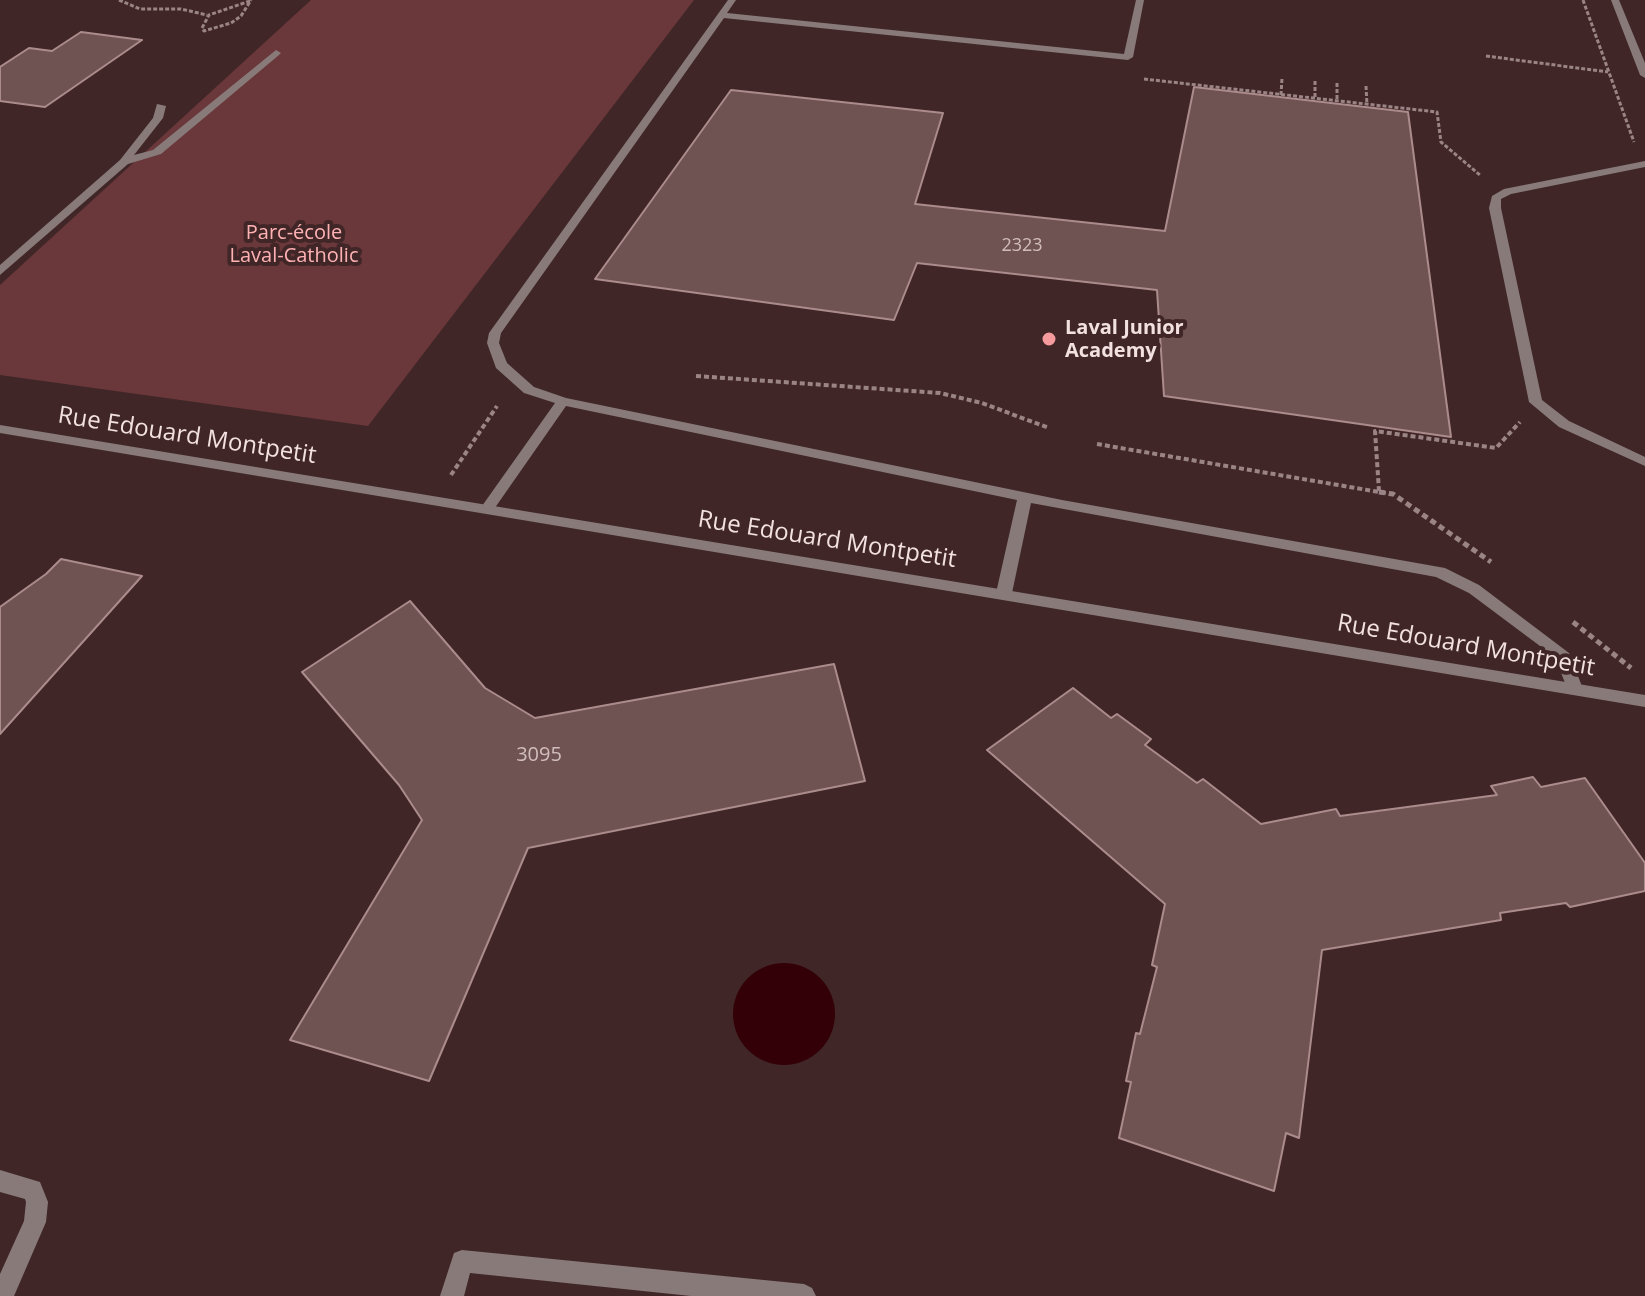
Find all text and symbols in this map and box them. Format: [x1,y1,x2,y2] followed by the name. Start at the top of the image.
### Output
[230,221,358,268] park label: Parc-école Laval-Catholic
[1001,235,1043,257] house number: 2323
[1065,316,1184,363] place label: Laval Junior Academy
[1040,330,1058,348] marker: Laval Junior Academy
[56,401,318,471] street label: Rue Edouard Montpetit
[696,505,958,575] street label: Rue Edouard Montpetit
[1335,609,1597,683] street label: Rue Edouard Montpetit
[516,743,562,767] house number: 3095

